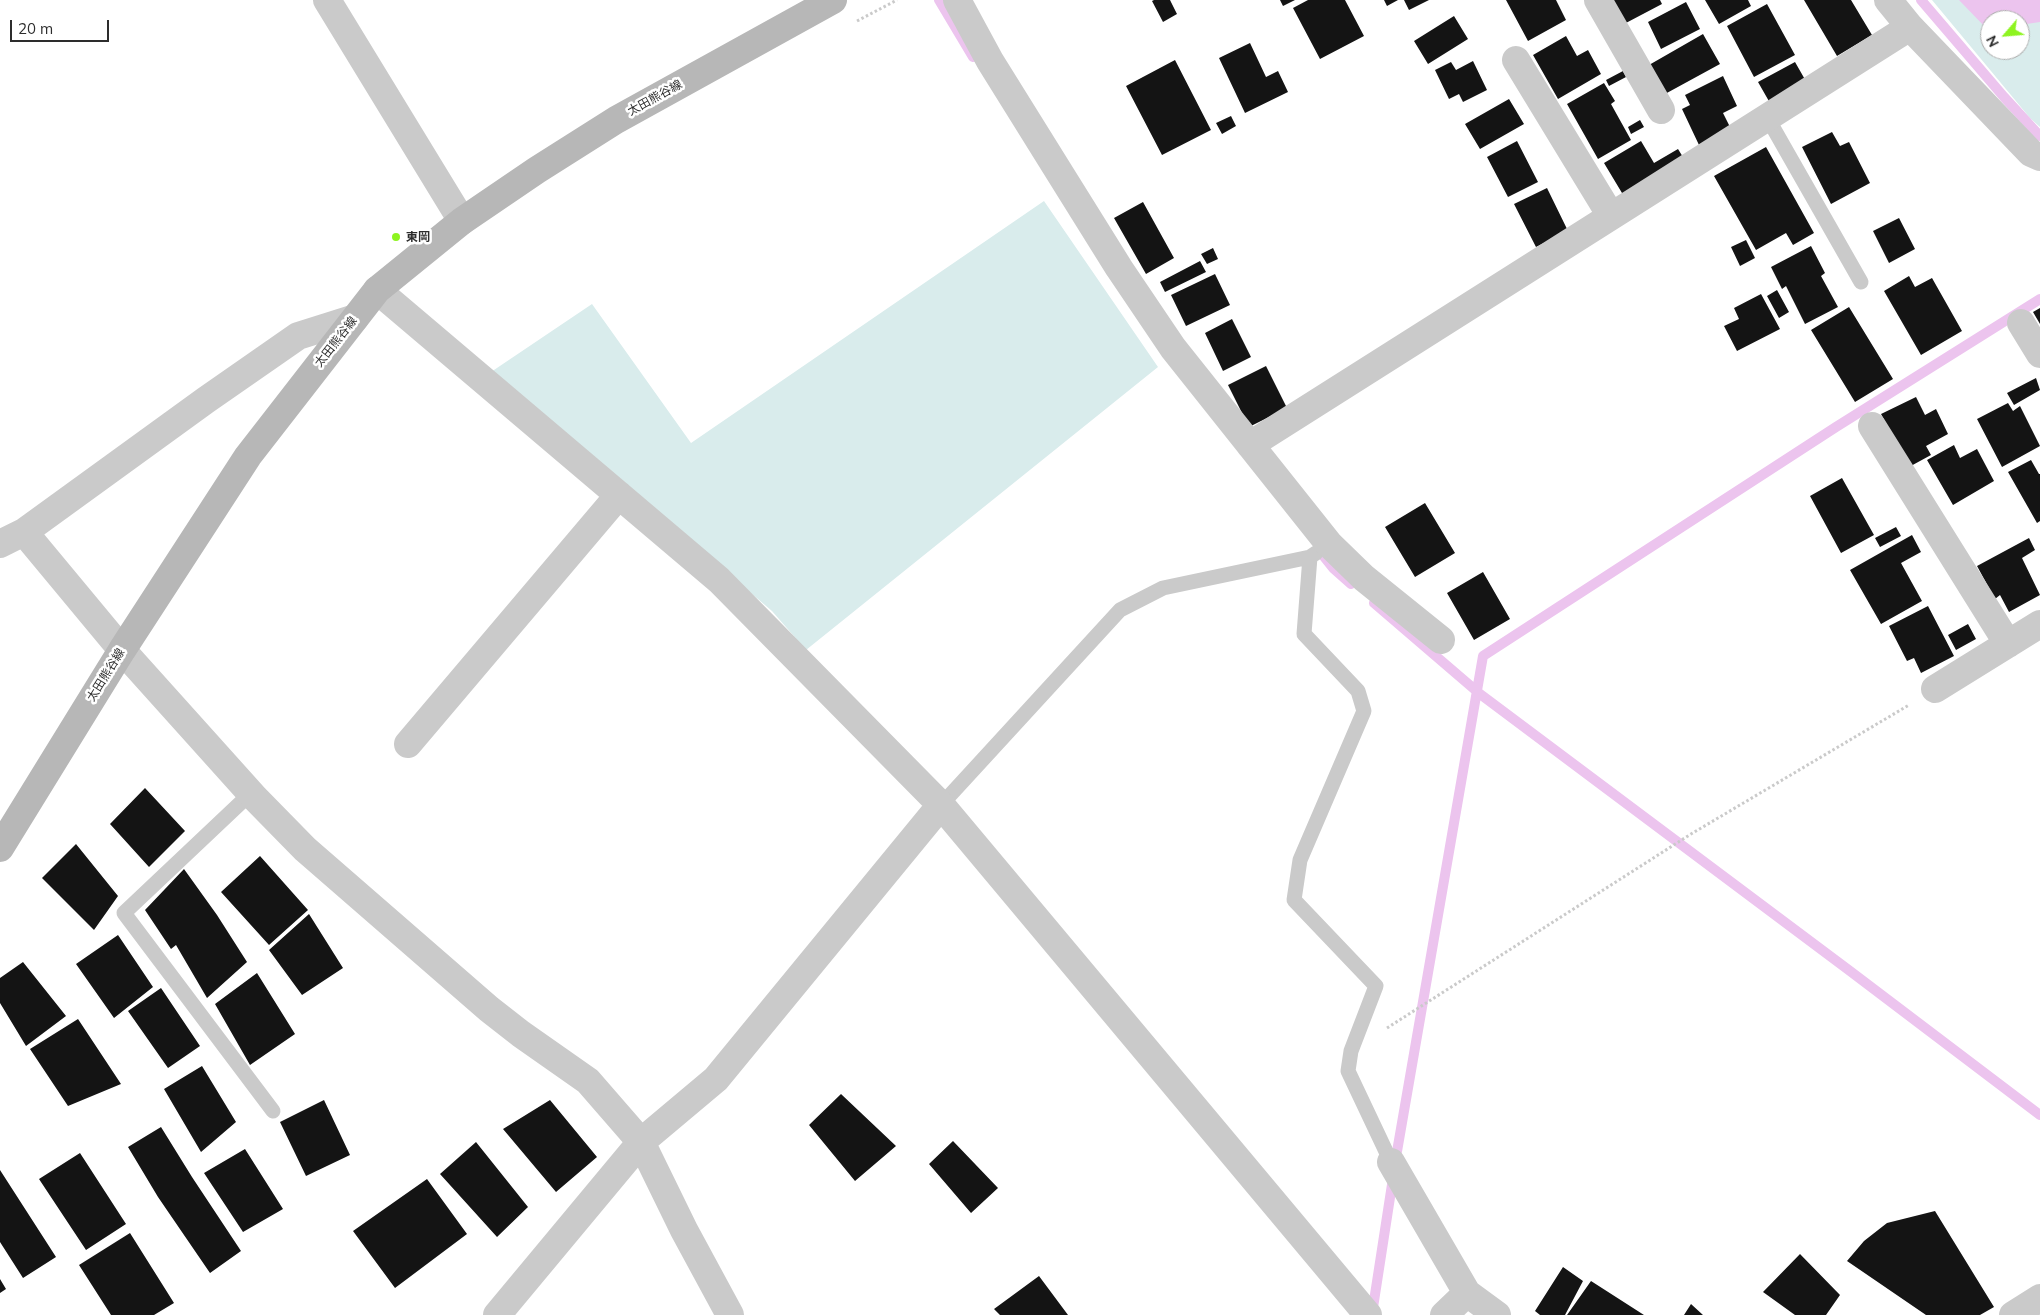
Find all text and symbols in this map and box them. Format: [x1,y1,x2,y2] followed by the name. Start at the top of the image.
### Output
[12,10,111,42] scale bar
[1980,10,2030,60] north arrow
[18,19,53,38] text: 20 m
[1982,33,2003,50] text: N
[625,77,685,119] street label: 太田熊谷線
[406,230,430,244] place label: 東岡
[390,231,402,243] marker: 東岡
[312,314,360,370] street label: 太田熊谷線
[84,646,128,704] street label: 太田熊谷線

